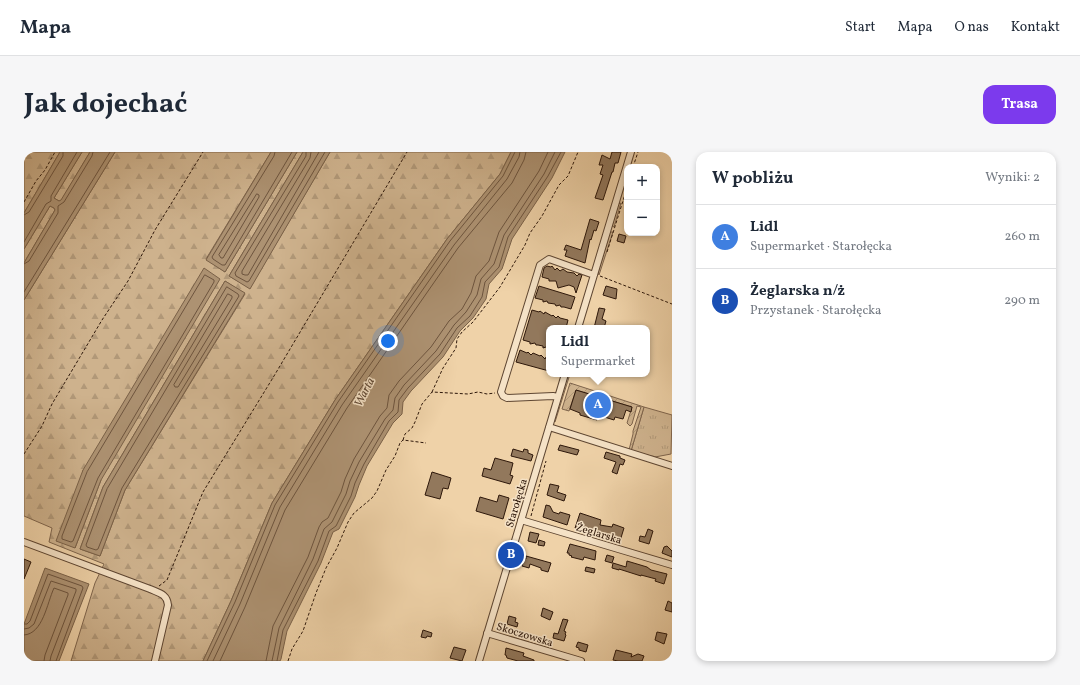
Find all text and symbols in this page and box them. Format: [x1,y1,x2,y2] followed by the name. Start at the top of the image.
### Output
[20,15,71,41] text: Mapa
[845,18,875,37] text: Start
[897,18,932,37] text: Mapa
[954,18,989,37] text: O nas
[1011,18,1060,37] text: Kontakt
[24,85,187,124] text: Jak dojechać
[983,85,1056,124] button: Trasa
[624,164,660,236] map controls
[624,164,660,200] button: +
[712,167,793,190] text: W pobliżu
[985,169,1040,187] text: Wyniki: 2
[624,200,660,236] button: −
[750,217,778,238] text: Lidl
[720,228,730,246] text: A
[1005,228,1040,246] text: 260 m
[750,238,892,256] text: Supermarket · Starołęcka
[750,281,845,302] text: Żeglarska n/ż
[721,292,729,310] text: B
[1004,292,1040,310] text: 290 m
[750,302,881,320] text: Przystanek · Starołęcka
[546,325,650,377] popup
[378,331,398,351] your location
[561,332,589,353] text: Lidl
[561,353,635,371] text: Supermarket
[351,375,379,410] water label: Warta
[585,390,611,420] pin: A
[503,477,532,530] street label: Starołęcka
[574,520,624,549] street label: Żeglarska
[498,540,524,570] pin: B
[494,620,555,651] street label: Skoczowska

